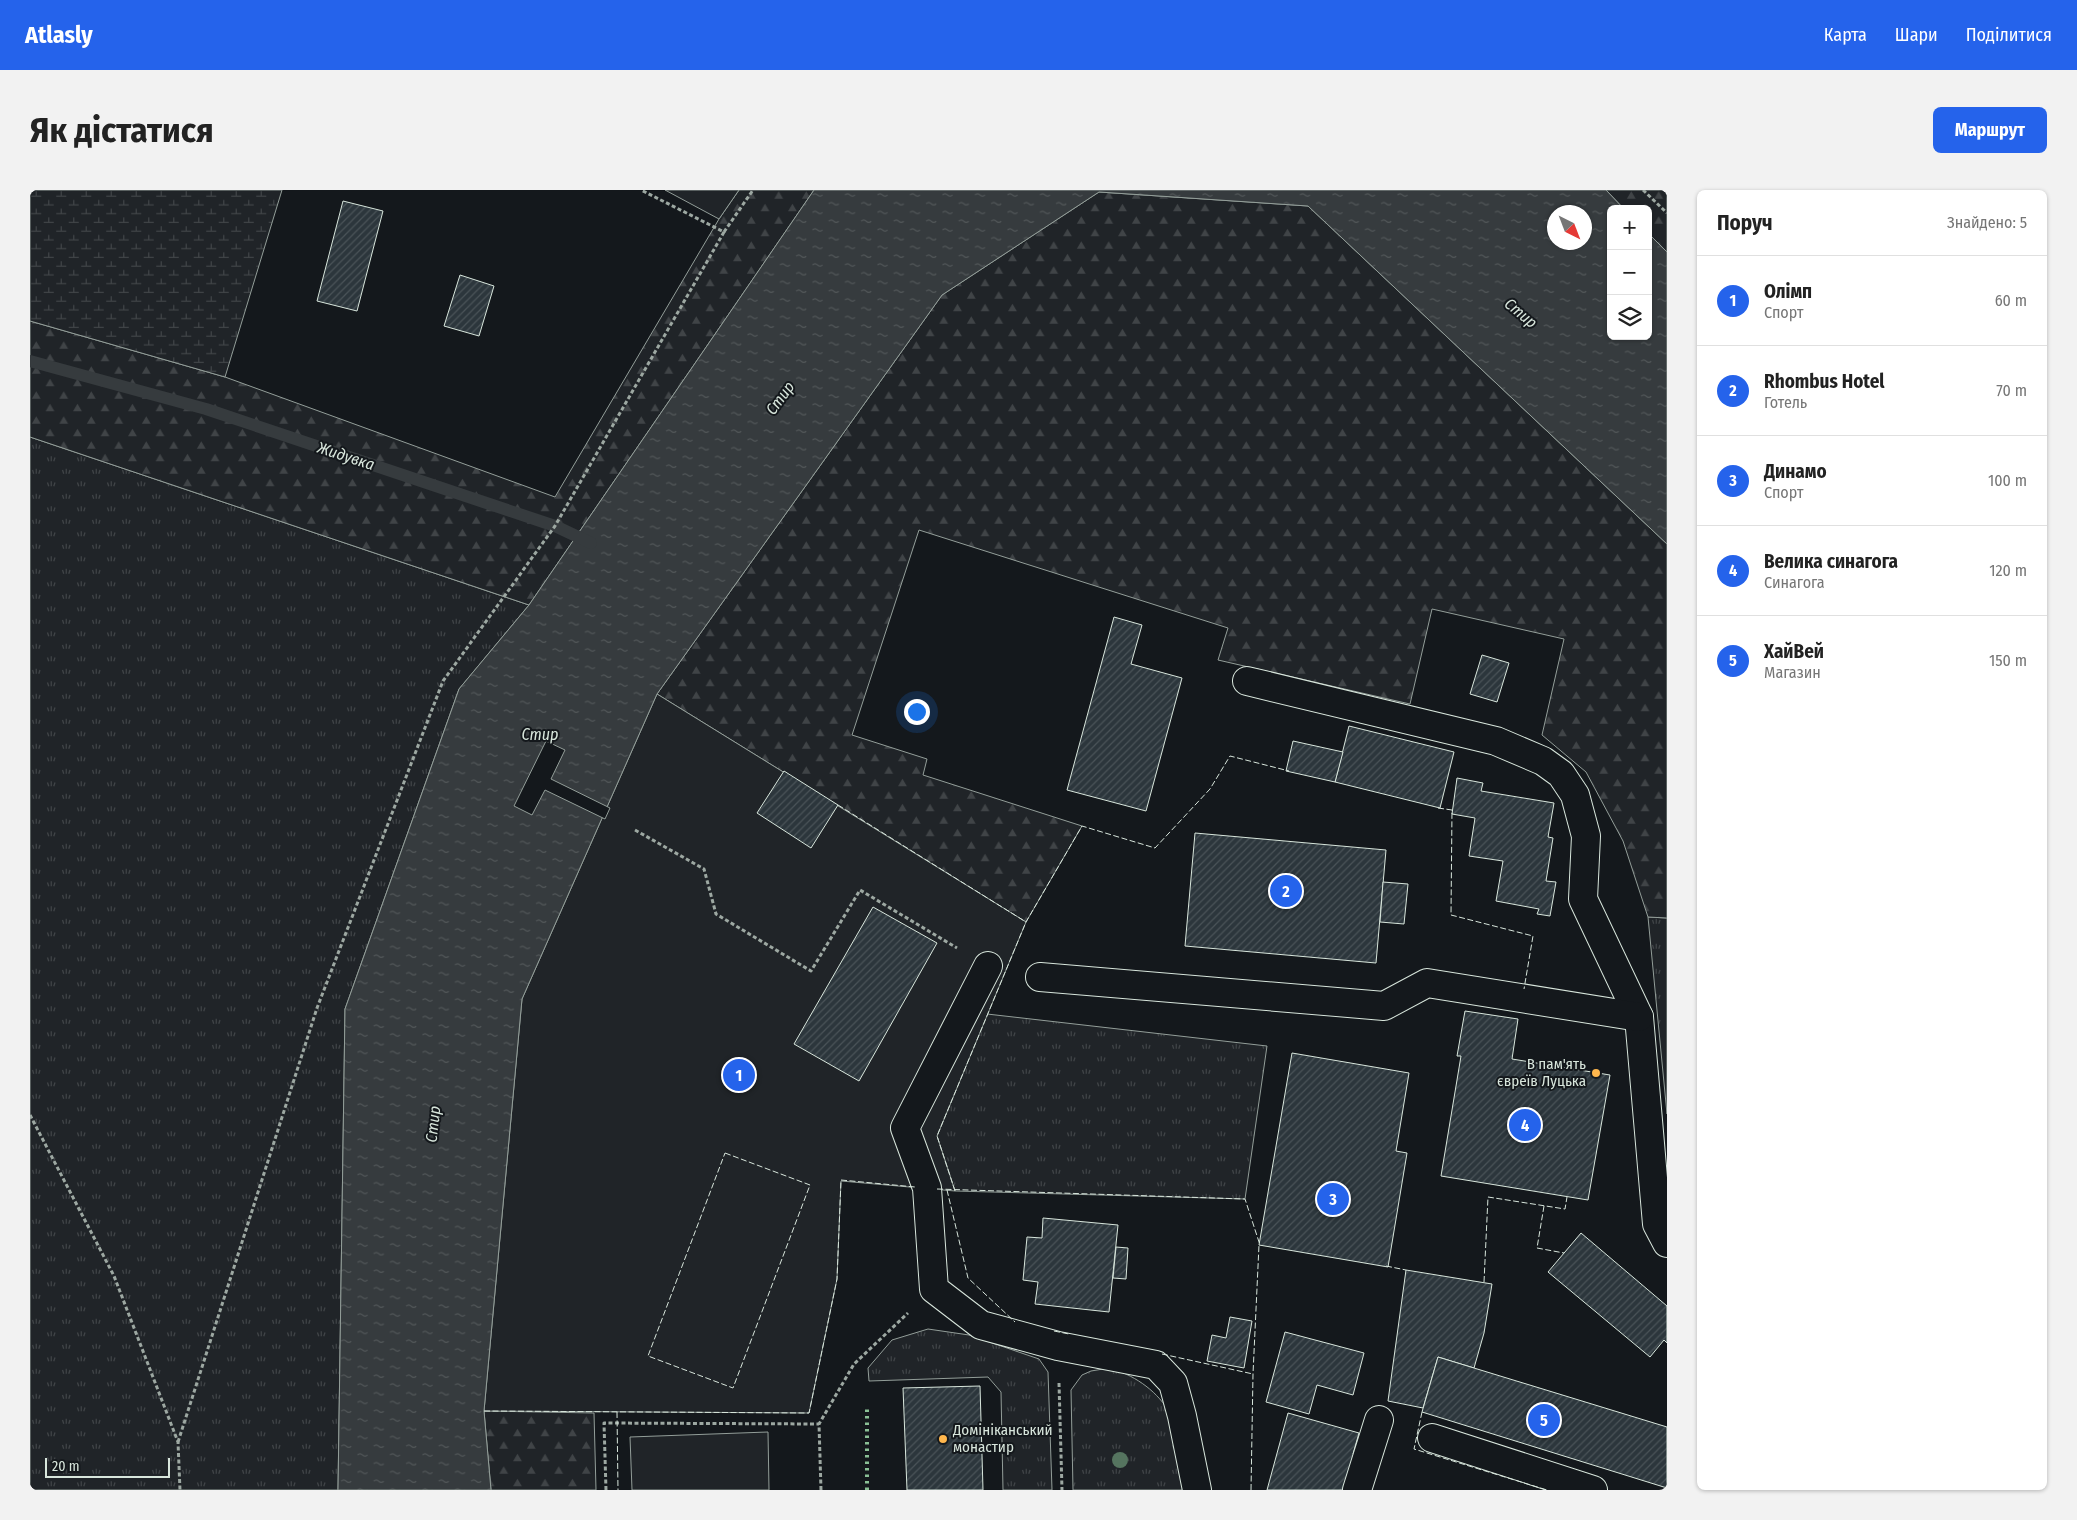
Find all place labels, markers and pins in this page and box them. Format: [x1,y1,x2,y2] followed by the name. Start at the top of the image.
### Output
[1270,872,1302,910] pin: 2
[1497,1055,1586,1090] place label: В пам'ять євреїв Луцька
[723,1056,755,1094] pin: 1
[1590,1067,1602,1079] marker: В пам'ять євреїв Луцька
[1509,1106,1541,1144] pin: 4
[1317,1180,1349,1218] pin: 3
[1528,1401,1560,1439] pin: 5
[952,1421,1053,1456] place label: Домініканський монастир
[937,1433,949,1445] marker: Домініканський монастир

